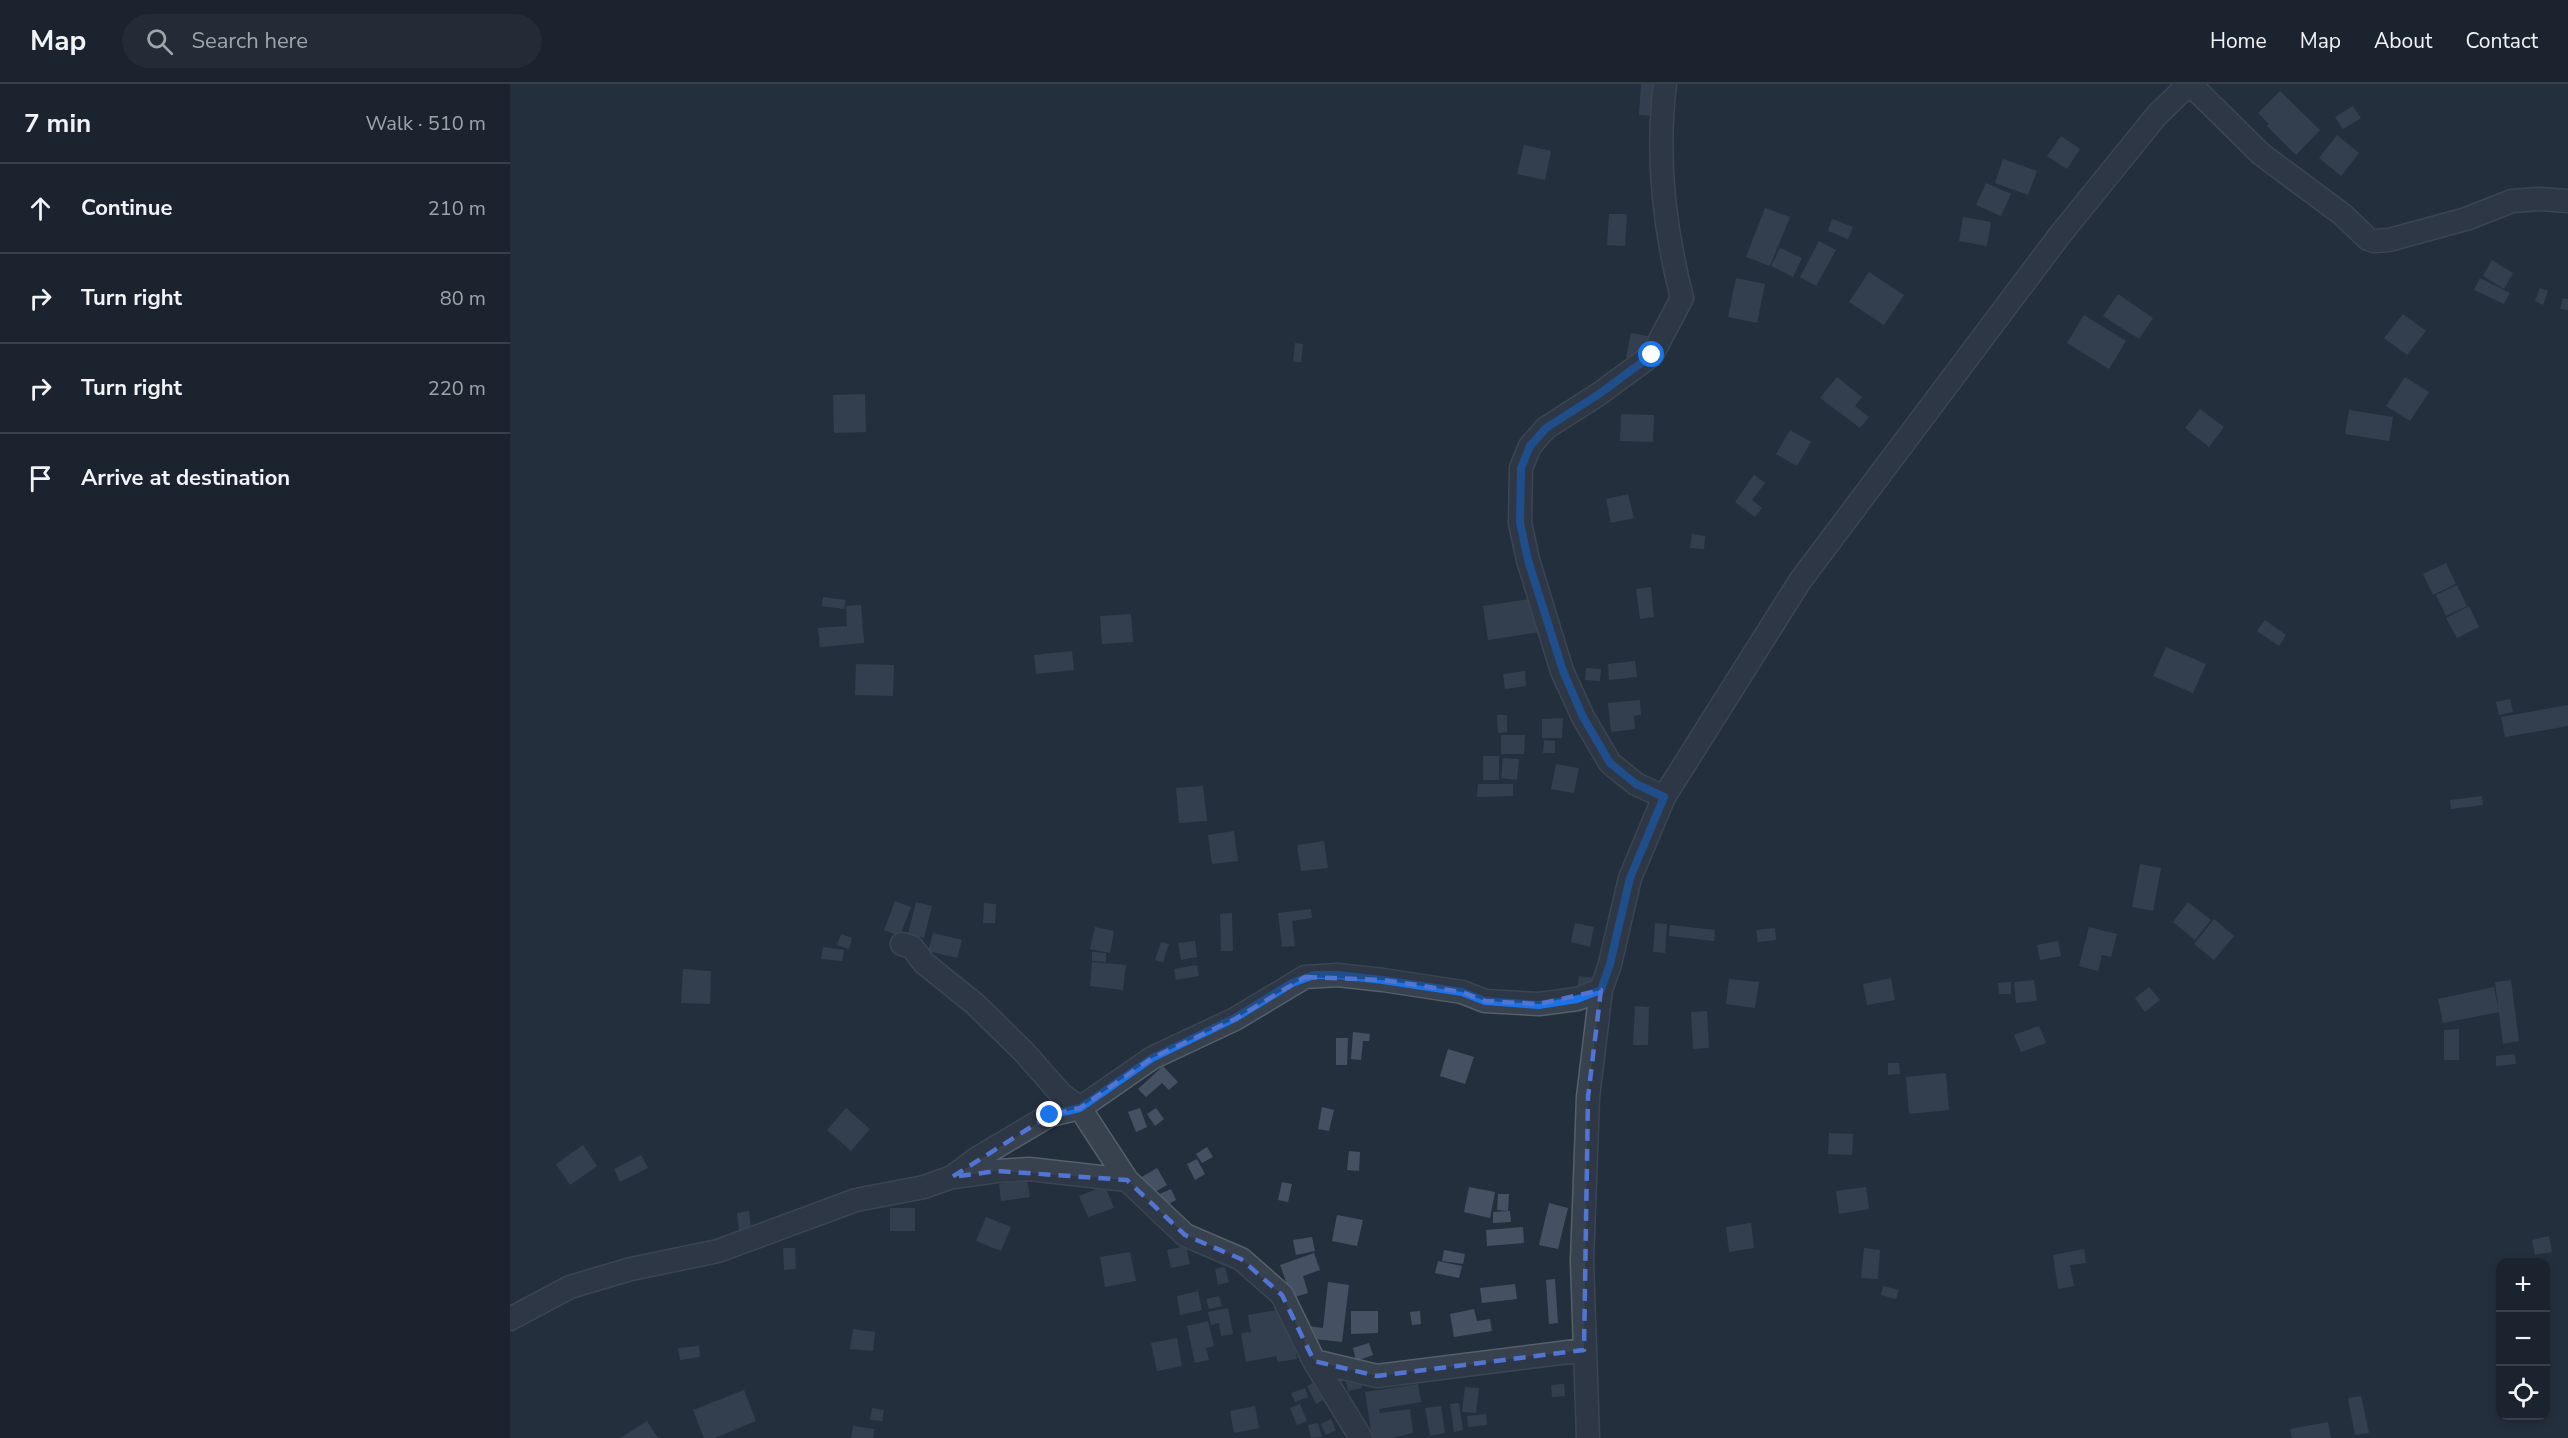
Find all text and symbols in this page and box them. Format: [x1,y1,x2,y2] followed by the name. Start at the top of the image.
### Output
[122,14,542,68] search box
[30,22,86,60] text: Map
[143,25,176,58] icon: search
[191,26,308,56] text: Search here
[2210,27,2267,55] text: Home
[2300,27,2341,55] text: Map
[2374,27,2432,55] text: About
[2465,27,2538,55] text: Contact
[24,106,91,141] text: 7 min
[366,110,486,137] text: Walk · 510 m
[24,192,57,225] icon: ahead
[81,193,172,223] text: Continue
[428,195,486,222] text: 210 m
[24,282,57,315] icon: right
[81,283,182,313] text: Turn right
[440,285,486,312] text: 80 m
[1638,341,1664,367] route start
[24,372,57,405] icon: right
[81,373,182,403] text: Turn right
[428,375,486,402] text: 220 m
[24,462,57,495] icon: arrive
[81,463,290,493] text: Arrive at destination
[1036,1101,1062,1127] route end
[2496,1258,2550,1420] map controls
[2496,1258,2550,1312] button: +
[2496,1312,2550,1366] button: −
[2496,1366,2550,1420] button: locate

